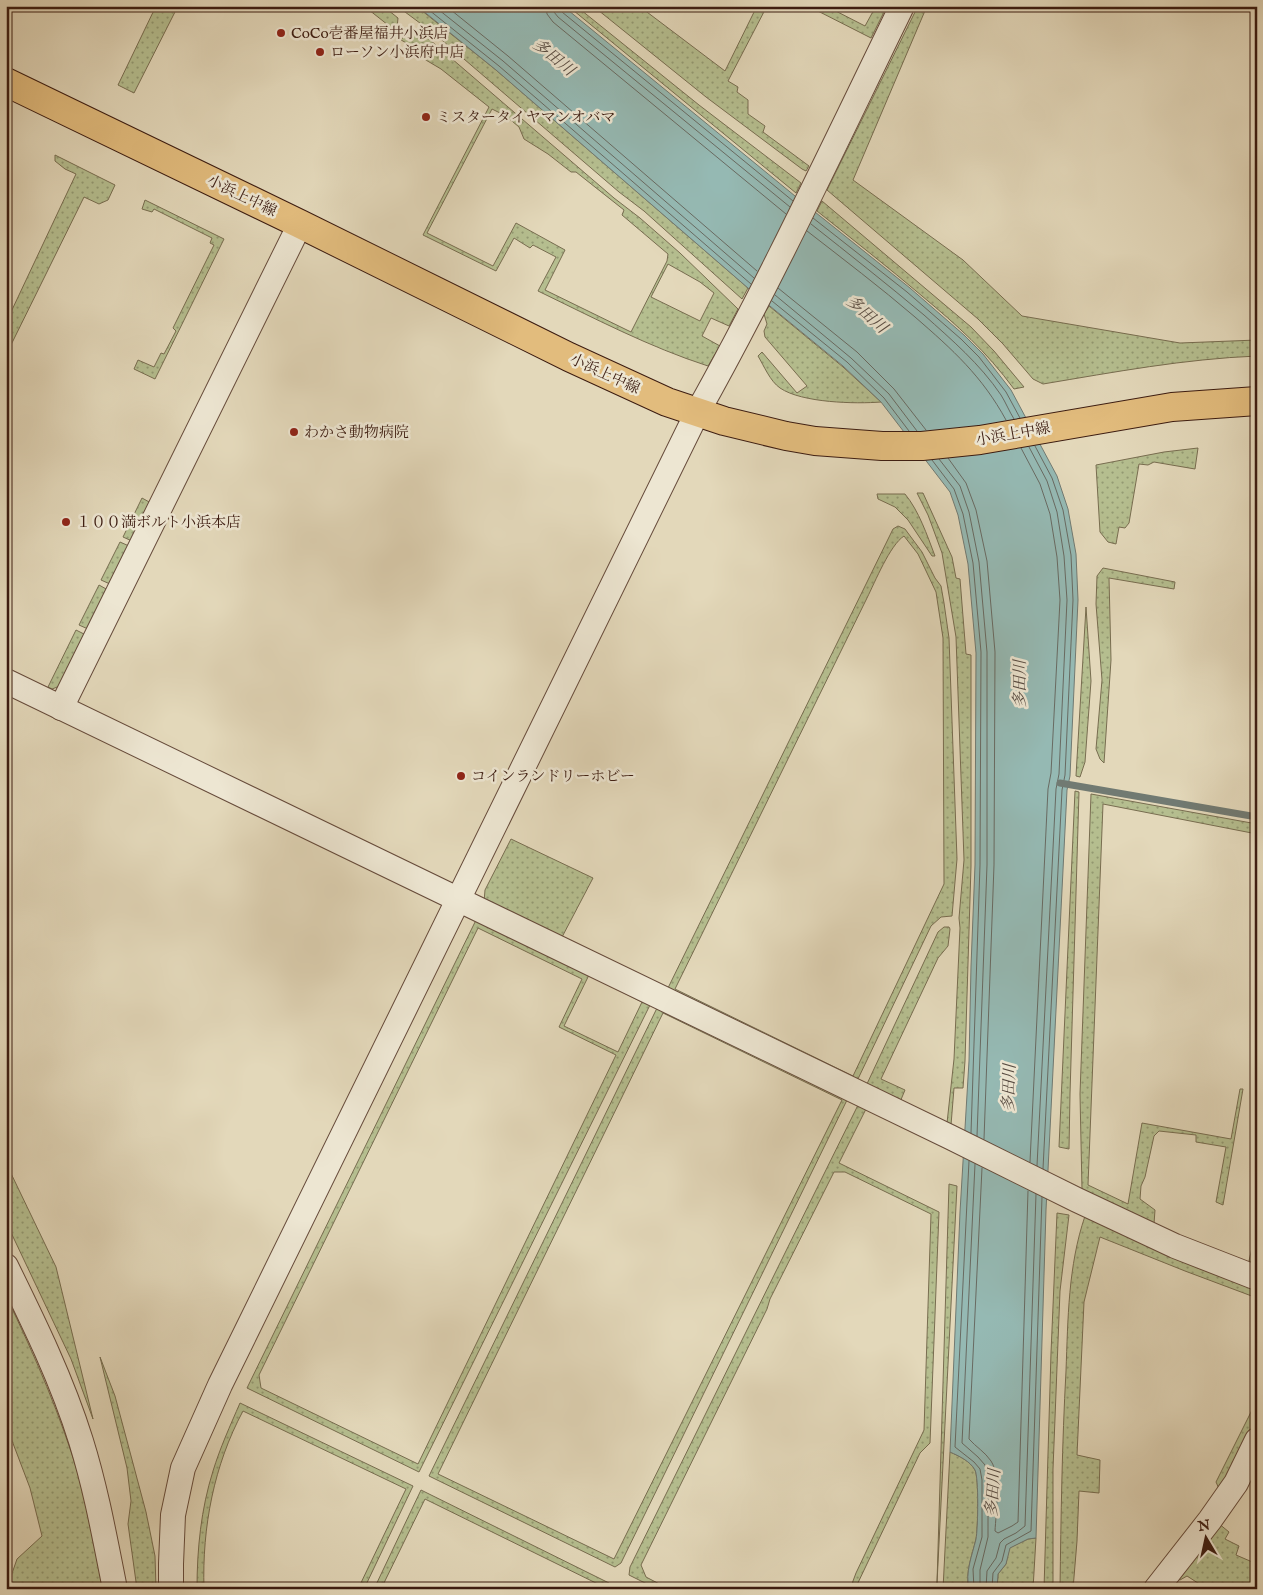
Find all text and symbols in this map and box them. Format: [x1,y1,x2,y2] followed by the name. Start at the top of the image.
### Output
[291,24,449,43] place label: CoCo壱番屋福井小浜店
[275,27,287,39] marker: CoCo壱番屋福井小浜店
[528,35,579,82] water label: 多田川
[330,43,464,62] place label: ローソン小浜府中店
[314,46,326,58] marker: ローソン小浜府中店
[436,108,615,127] place label: ミスタータイヤマンオバマ
[420,111,432,123] marker: ミスタータイヤマンオバマ
[204,171,280,221] street label: 小浜上中線
[841,292,892,340] water label: 多田川
[567,350,643,398] street label: 小浜上中線
[974,418,1052,450] street label: 小浜上中線
[304,423,409,442] place label: わかさ動物病院
[288,426,300,438] marker: わかさ動物病院
[76,513,241,532] place label: １００満ボルト小浜本店
[60,516,72,528] marker: １００満ボルト小浜本店
[1011,658,1031,708] water label: 多田川
[471,767,635,786] place label: コインランドリーホビー
[455,770,467,782] marker: コインランドリーホビー
[999,1062,1021,1112] water label: 多田川
[982,1466,1006,1518] water label: 多田川
[1180,1512,1230,1562] north arrow
[1196,1516,1212,1536] text: N

